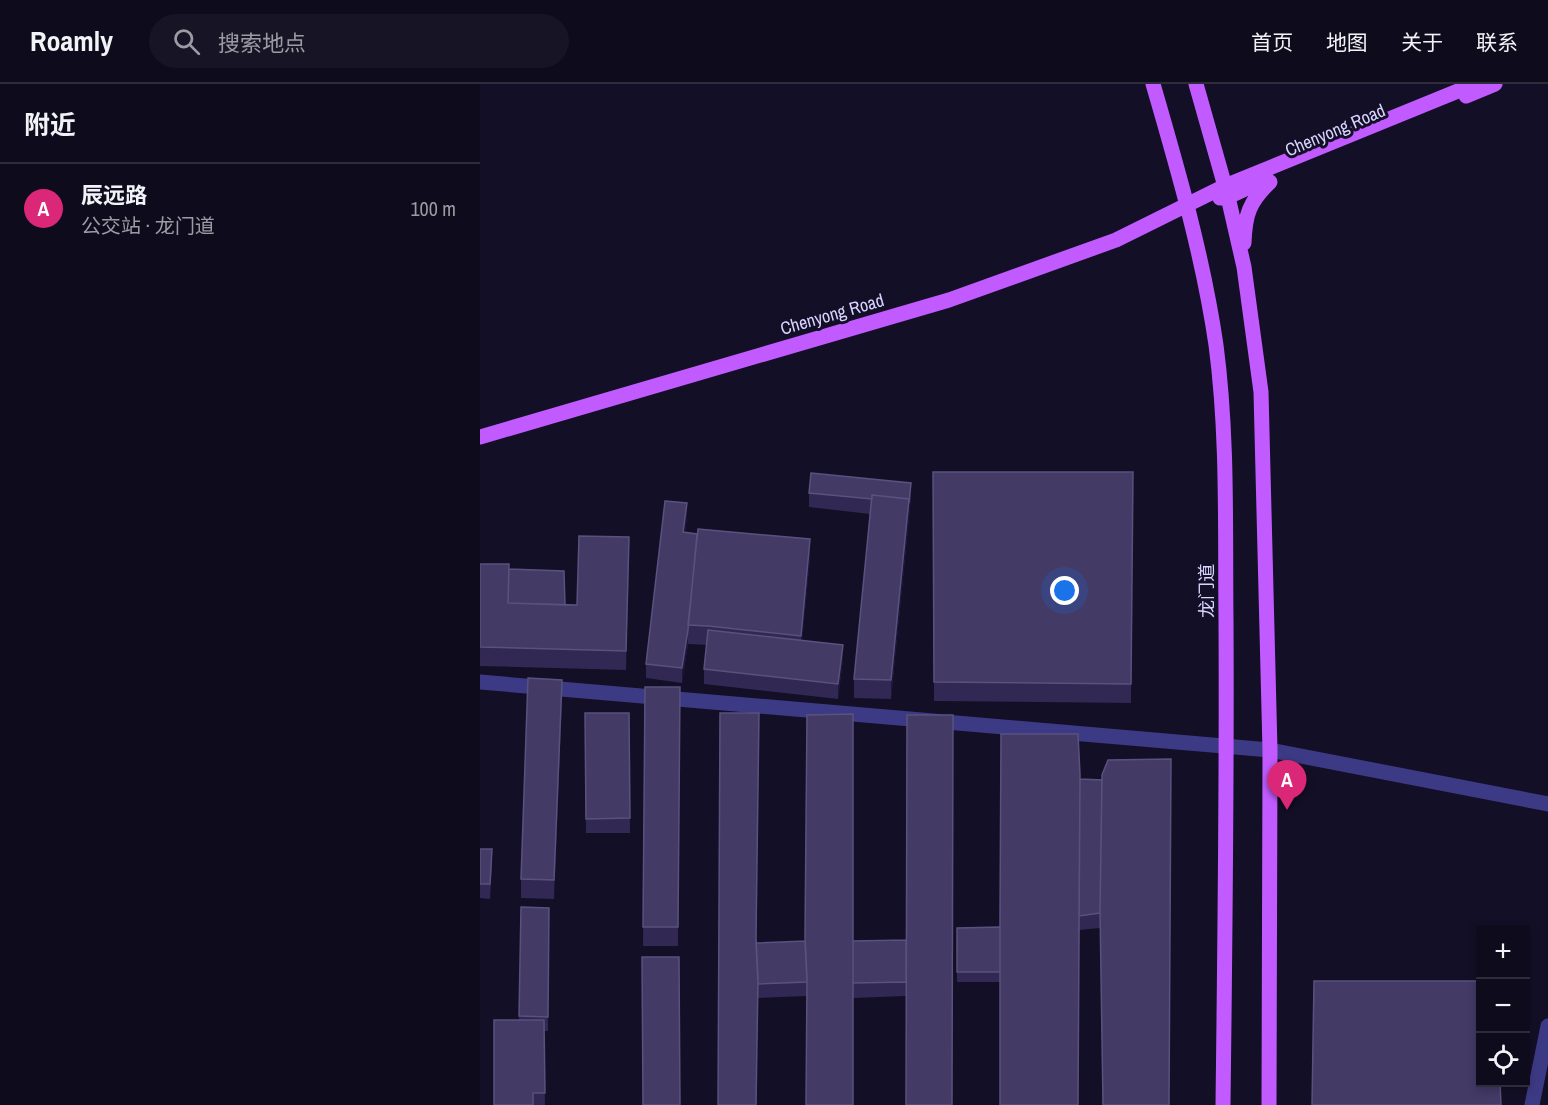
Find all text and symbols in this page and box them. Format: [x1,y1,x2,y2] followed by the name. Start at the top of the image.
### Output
[149,14,569,68] search box
[30,22,113,60] text: Roamly
[170,25,203,58] icon: search
[218,28,306,58] text: 搜索地点
[1251,28,1293,57] text: 首页
[1326,28,1368,57] text: 地图
[1401,28,1443,57] text: 关于
[1476,28,1518,57] text: 联系
[1281,98,1389,162] street label: Chenyong Road
[24,107,76,142] text: 附近
[81,180,147,210] text: 辰远路
[38,195,49,222] text: A
[410,195,456,222] text: 100 m
[81,212,215,239] text: 公交站 · 龙门道
[777,287,887,341] street label: Chenyong Road
[1194,564,1219,618] street label: 龙门道
[1050,576,1079,605] your location
[1268,760,1306,810] pin: A
[1476,925,1530,1087] map controls
[1476,925,1530,979] button: +
[1476,979,1530,1033] button: −
[1476,1033,1530,1087] button: locate

